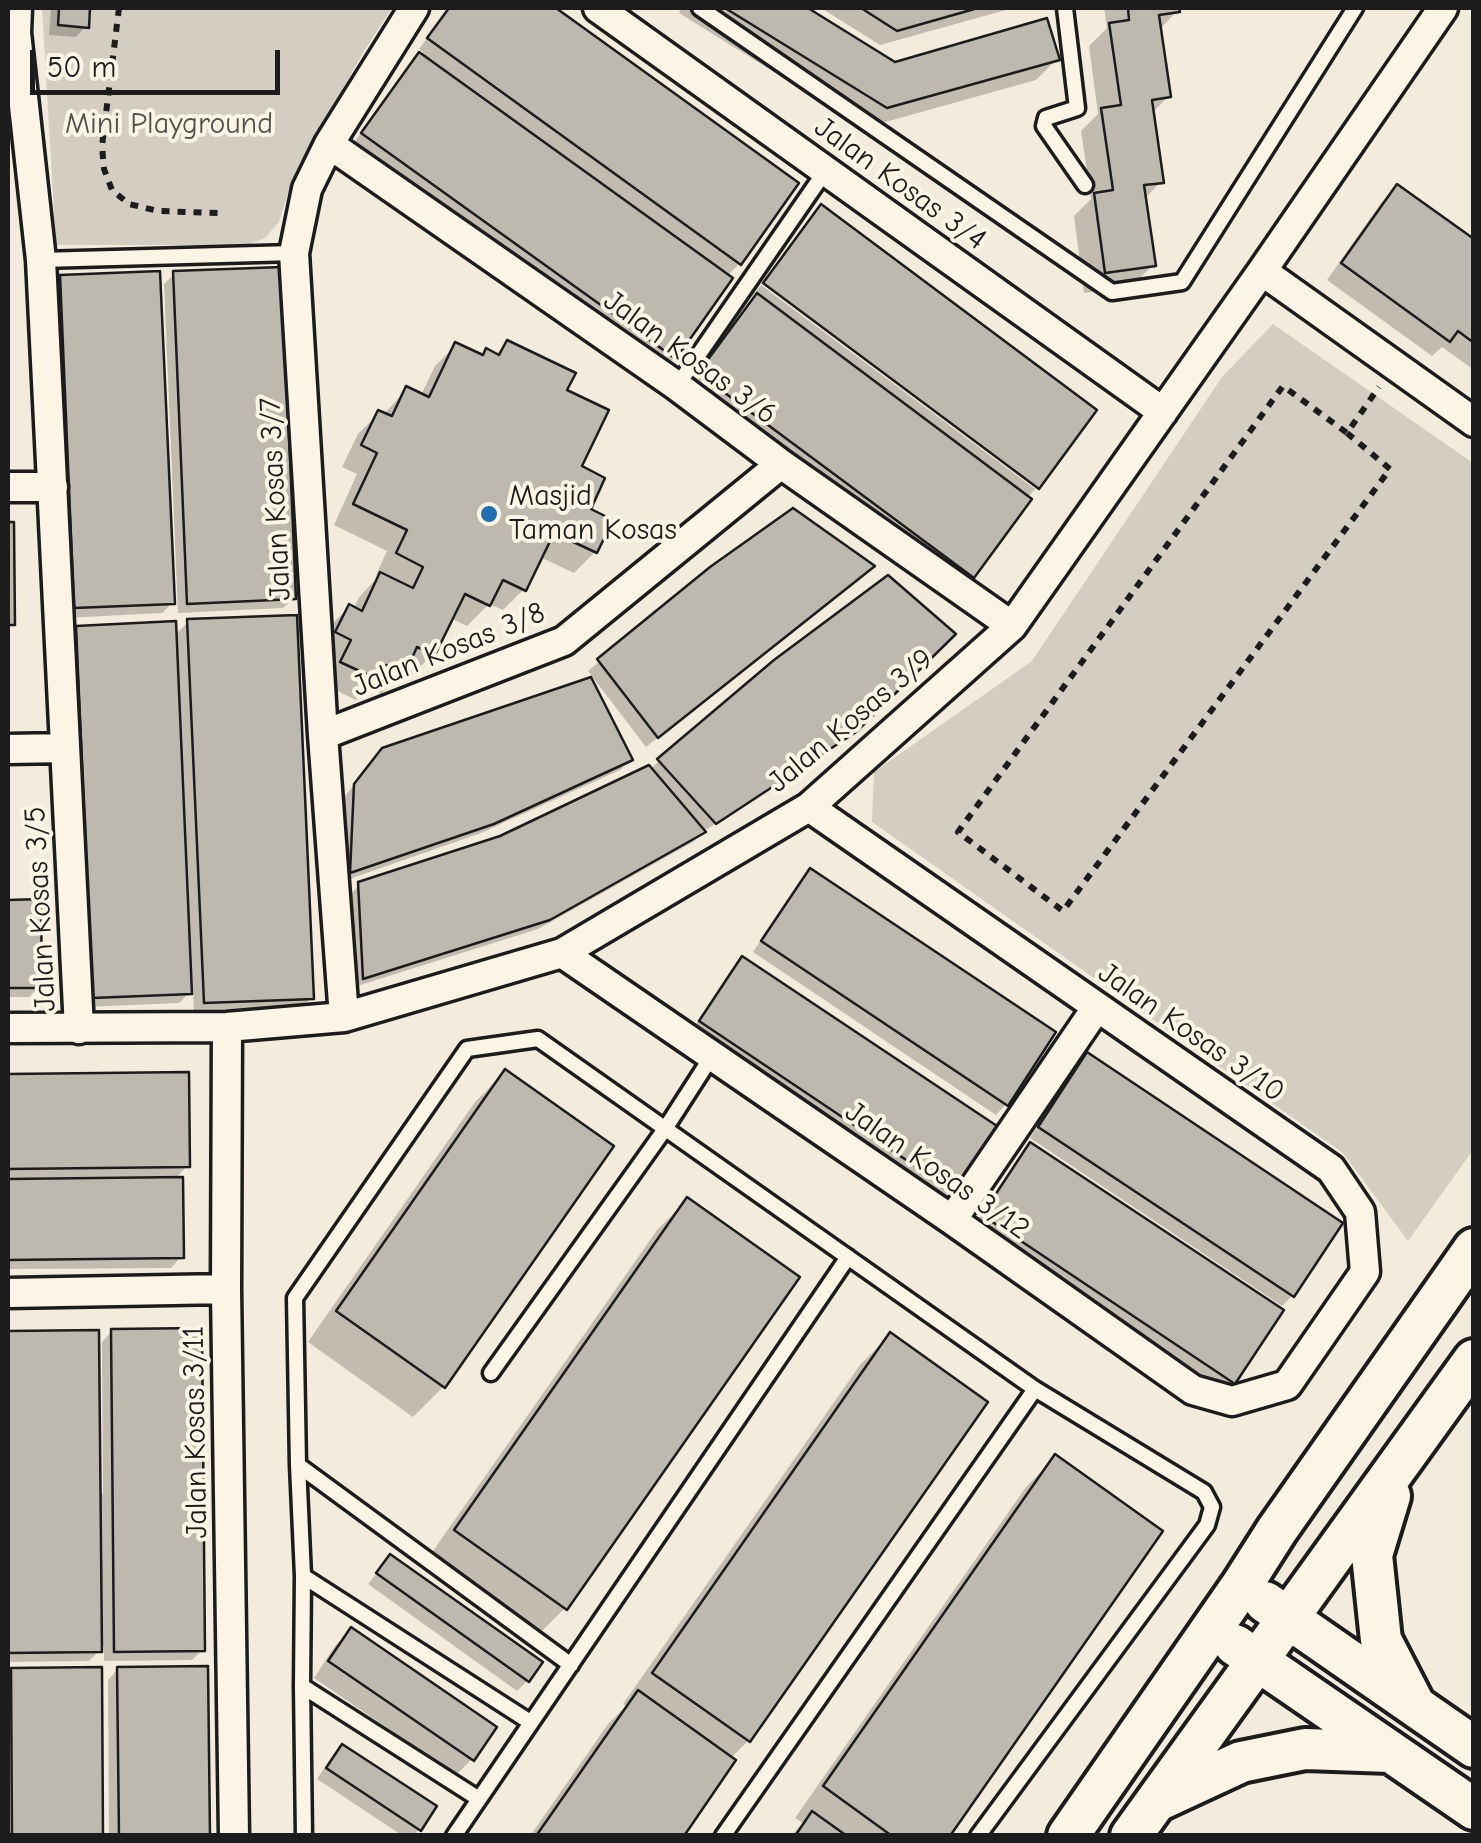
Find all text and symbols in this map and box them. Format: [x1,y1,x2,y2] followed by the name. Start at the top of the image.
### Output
[35,30,285,92] scale bar
[47,50,116,85] text: 50 m
[65,107,273,143] park label: Mini Playground
[807,110,993,258] street label: Jalan Kosas 3/4
[596,283,784,433] street label: Jalan Kosas 3/6
[253,397,299,601] street label: Jalan Kosas 3/7
[509,479,677,550] place label: Masjid Taman Kosas
[478,503,500,525] marker: Masjid Taman Kosas
[348,595,550,705] street label: Jalan Kosas 3/8
[761,641,941,801] street label: Jalan Kosas 3/9
[18,806,64,1012] street label: Jalan Kosas 3/5
[1091,955,1291,1111] street label: Jalan Kosas 3/10
[838,1094,1036,1248] street label: Jalan Kosas 3/12
[176,1325,216,1539] street label: Jalan Kosas 3/11

